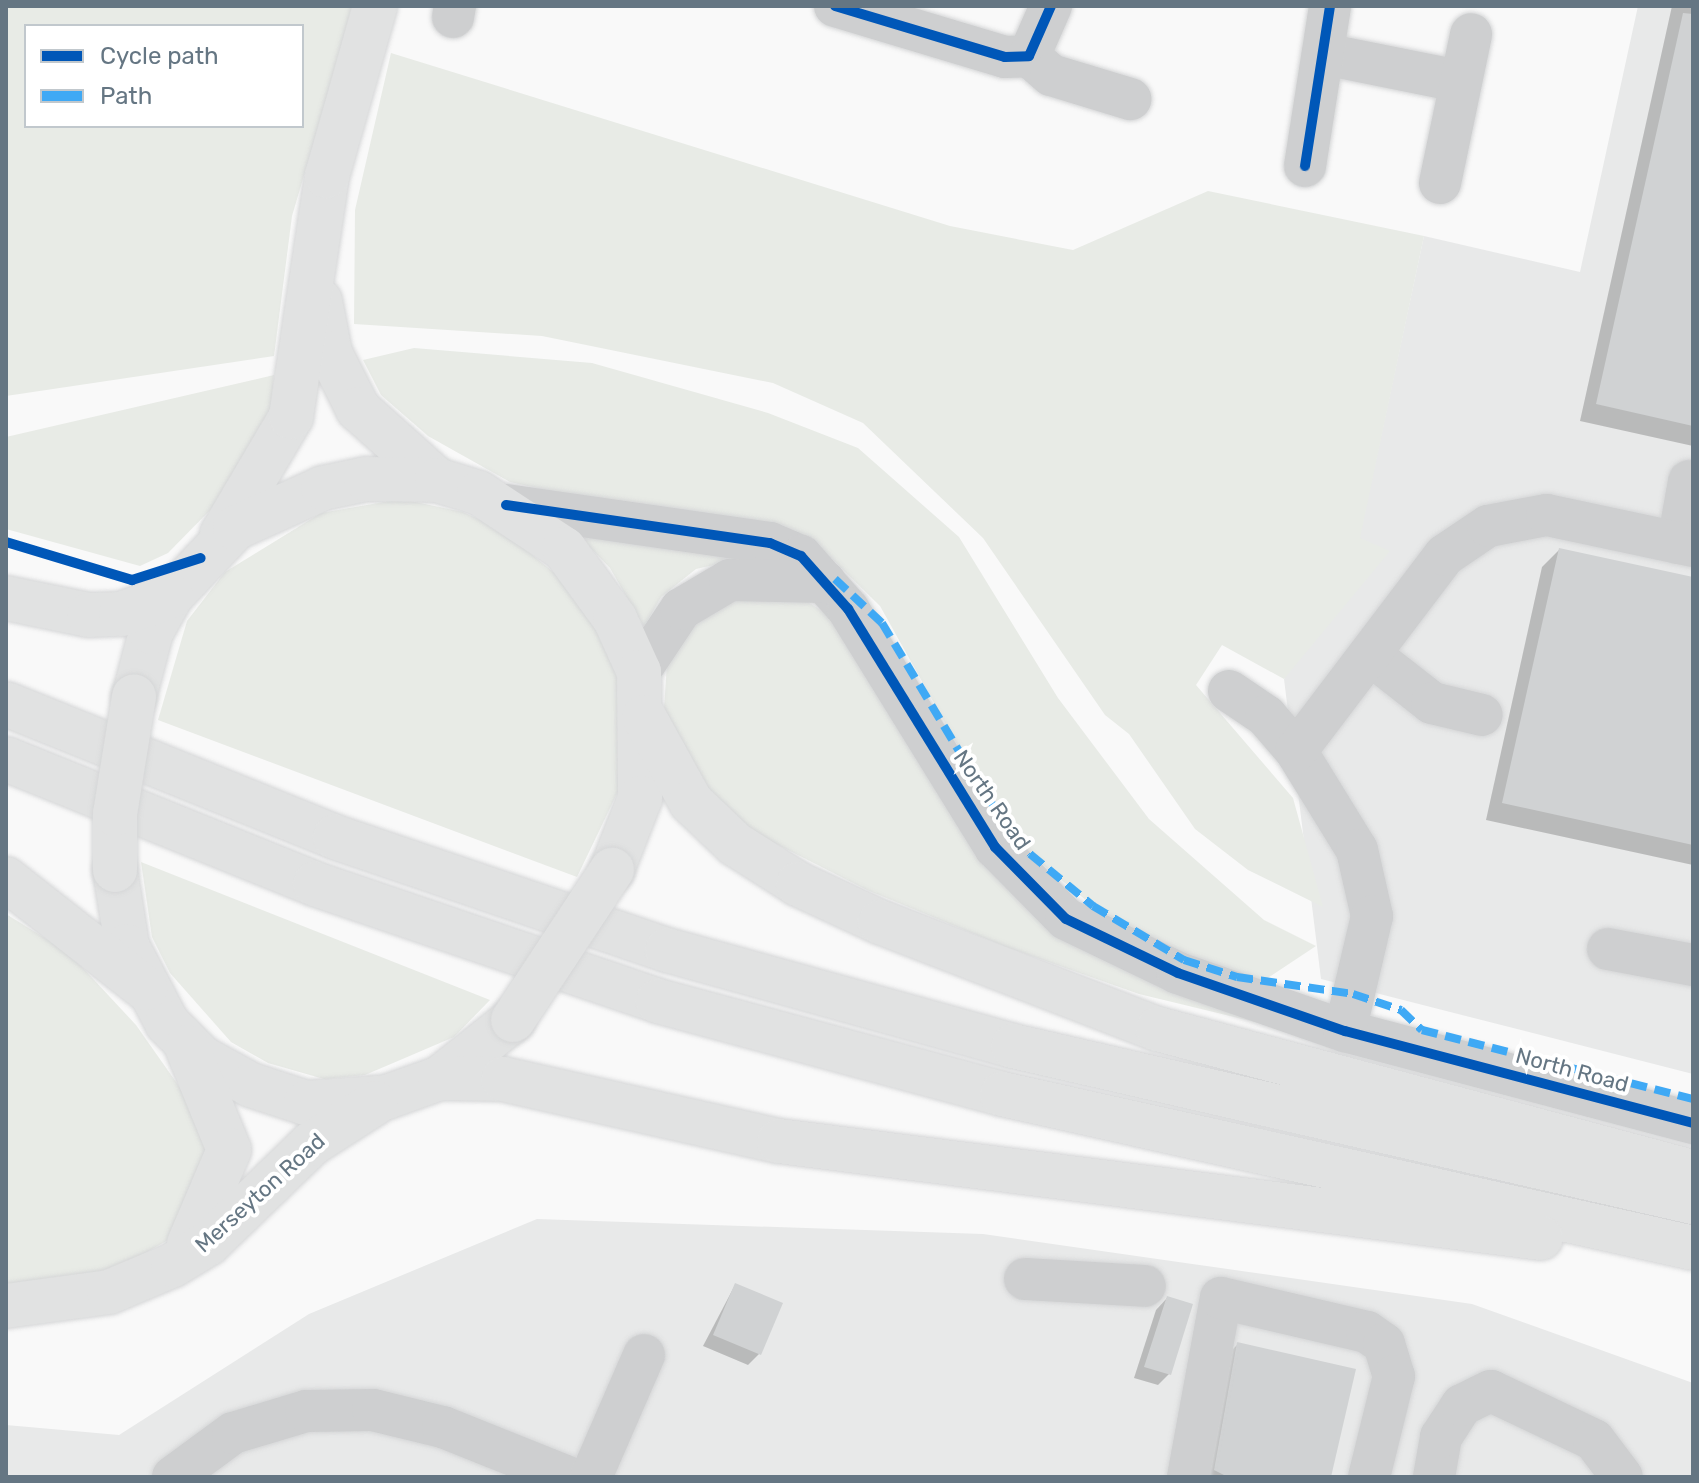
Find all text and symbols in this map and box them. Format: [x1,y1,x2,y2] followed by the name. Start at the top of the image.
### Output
[24,24,304,128] legend
[100,42,219,70] text: Cycle path
[100,82,152,110] text: Path
[948,745,1036,855] street label: North Road
[1513,1042,1631,1098] street label: North Road
[190,1128,330,1258] street label: Merseyton Road

